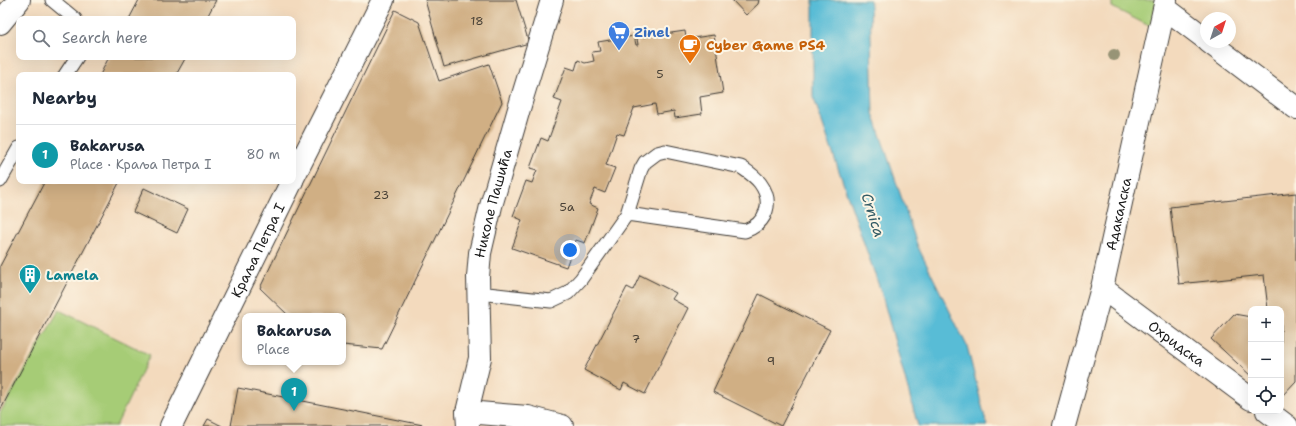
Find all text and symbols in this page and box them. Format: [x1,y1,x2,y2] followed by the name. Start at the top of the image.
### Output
[1200,12,1236,48] north arrow
[470,13,484,29] house number: 18
[16,16,296,60] search box
[606,19,632,52] supermarket icon: Zinel
[634,23,670,41] place label: Zinel
[30,27,52,49] icon: search
[62,28,148,48] text: Search here
[677,32,703,65] cafe icon: Cyber Game PS4
[706,36,825,54] place label: Cyber Game PS4
[656,66,664,82] house number: 5
[32,87,97,109] text: Nearby
[70,136,144,156] text: Bakarusa
[42,146,48,163] text: 1
[246,146,280,163] text: 80 m
[470,147,516,260] street label: Николе Пашића
[70,156,211,173] text: Place · Краља Петра I
[1102,175,1135,252] street label: Адакалска
[373,187,389,203] house number: 23
[856,190,890,240] water label: Crnica
[560,199,575,215] house number: 5a
[227,200,289,300] street label: Краља Петра I
[560,240,580,260] your location
[17,262,43,295] building icon: Lamela
[46,266,99,284] place label: Lamela
[1248,306,1284,414] map controls
[1248,306,1284,342] button: +
[242,313,346,365] popup
[1145,317,1209,371] street label: Охридска
[257,321,331,341] text: Bakarusa
[632,331,640,347] house number: 7
[257,341,290,358] text: Place
[1248,342,1284,378] button: −
[767,353,775,369] house number: 9
[281,378,307,411] pin: 1
[1248,378,1284,414] button: locate

